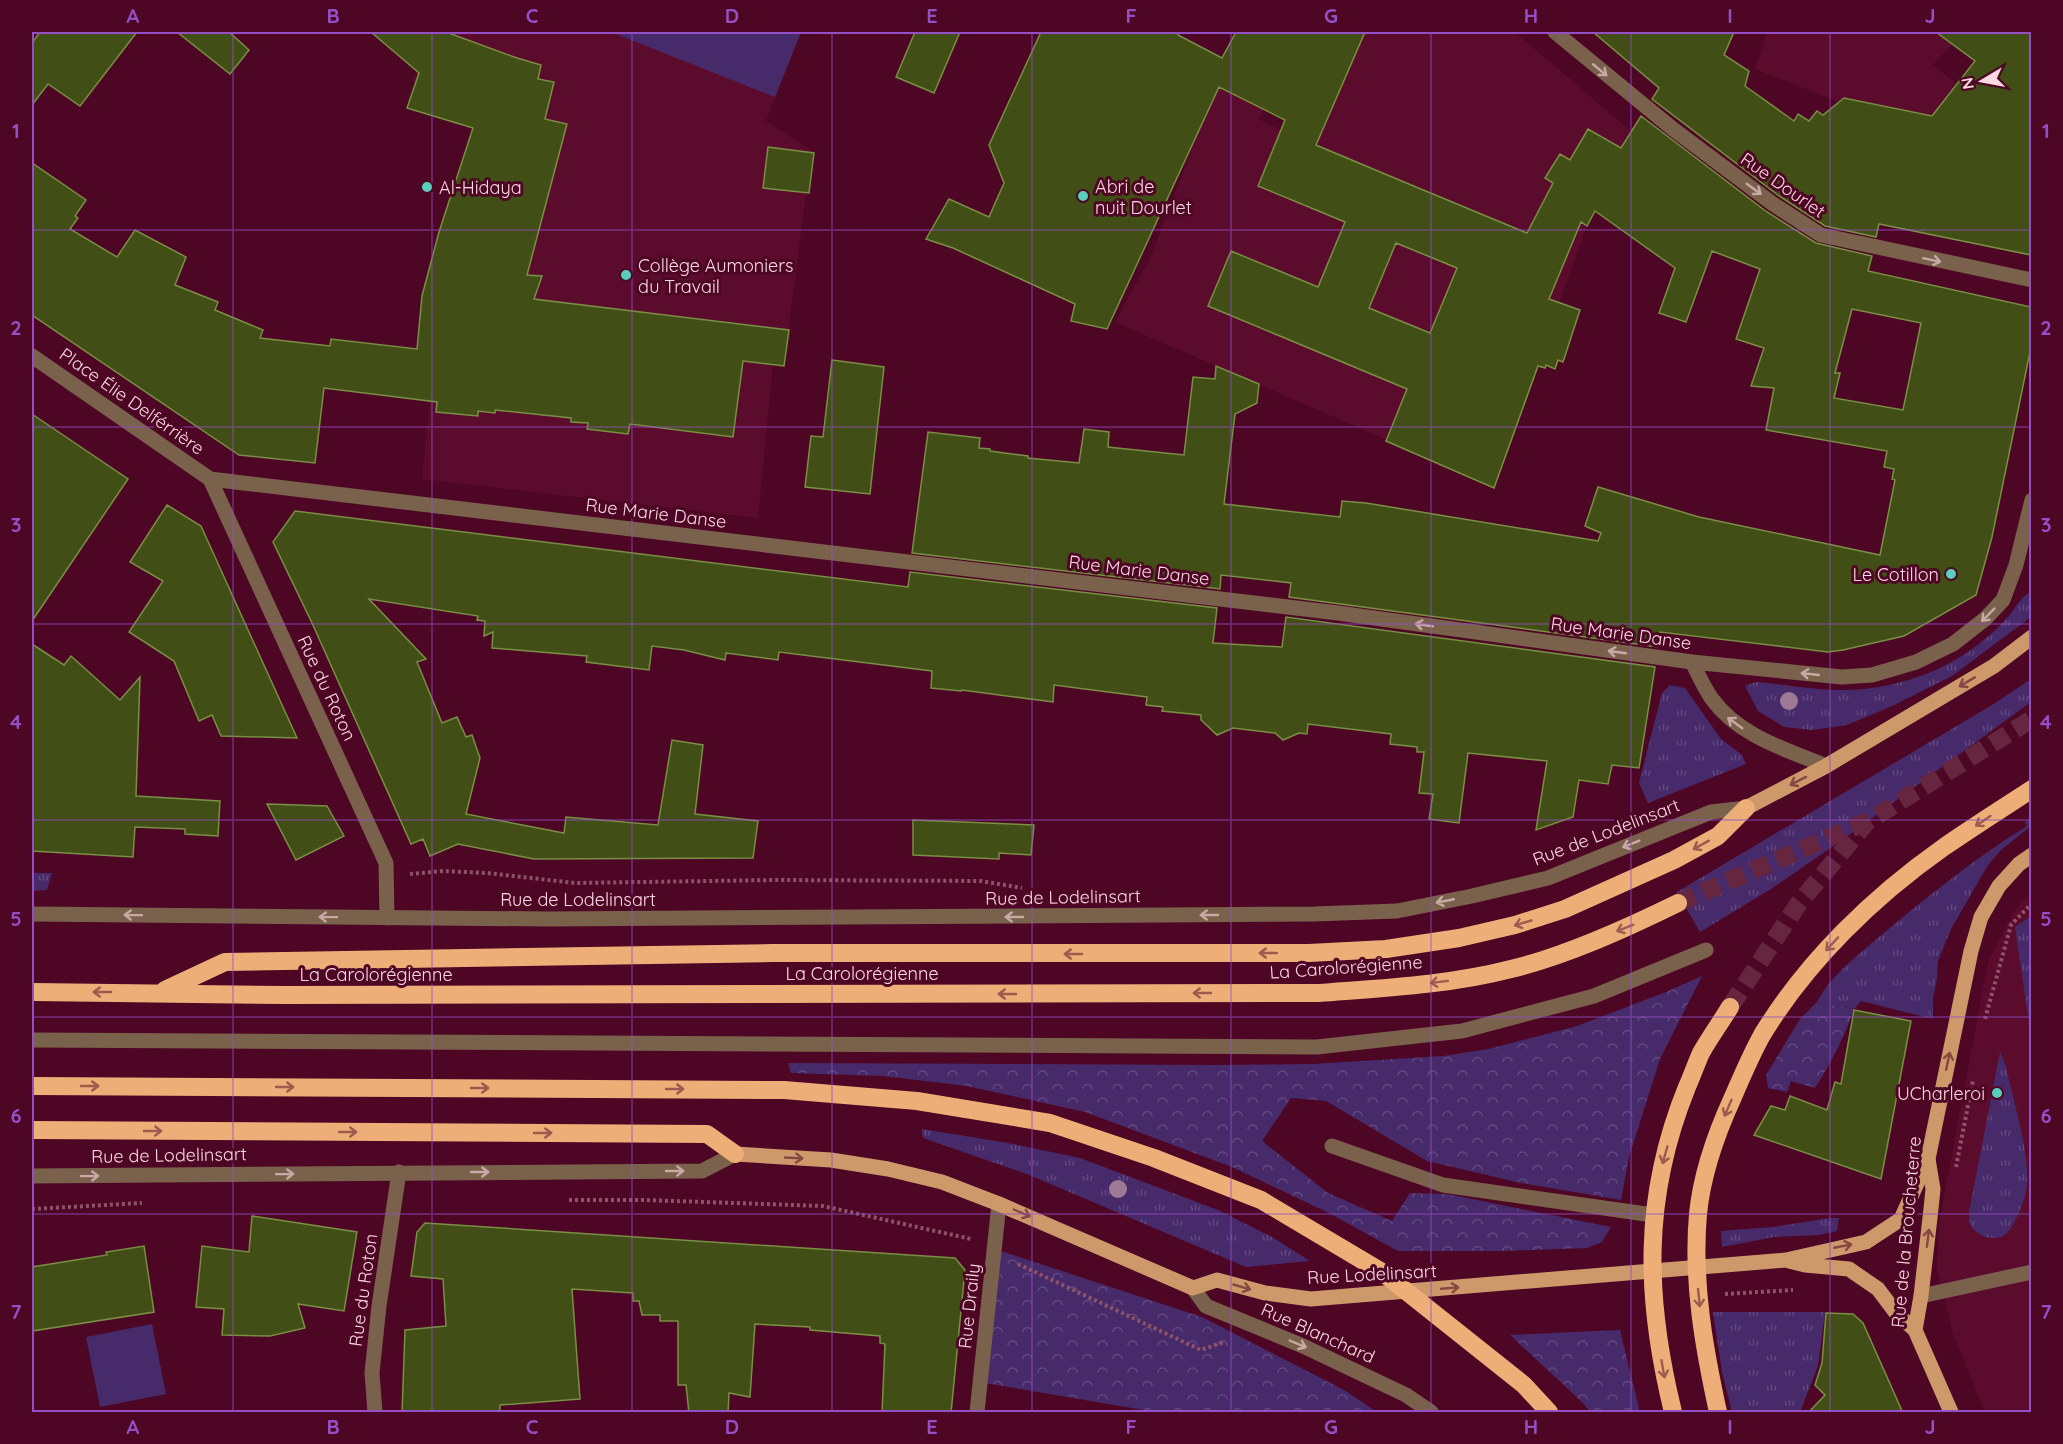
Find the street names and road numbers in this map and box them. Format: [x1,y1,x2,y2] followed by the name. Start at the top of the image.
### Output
[1736,147,1830,223] street label: Rue Dourlet
[55,342,209,460] street label: Place Élie Delférrière
[584,493,728,533] street label: Rue Marie Danse
[1067,550,1211,590] street label: Rue Marie Danse
[1549,612,1693,654] street label: Rue Marie Danse
[293,632,361,744] street label: Rue du Roton
[1529,793,1683,871] street label: Rue de Lodelinsart
[985,884,1141,910] street label: Rue de Lodelinsart
[500,888,656,911] street label: Rue de Lodelinsart
[1269,950,1423,984] street label: La Carolorégienne
[785,962,939,985] street label: La Carolorégienne
[299,963,453,986] street label: La Carolorégienne
[1886,1135,1926,1329] street label: Rue de la Broucheterre
[91,1142,247,1168] street label: Rue de Lodelinsart
[344,1232,382,1348] street label: Rue du Roton
[1307,1259,1437,1289] street label: Rue Lodelinsart
[953,1262,985,1350] street label: Rue Draily
[1257,1298,1379,1368] street label: Rue Blanchard

